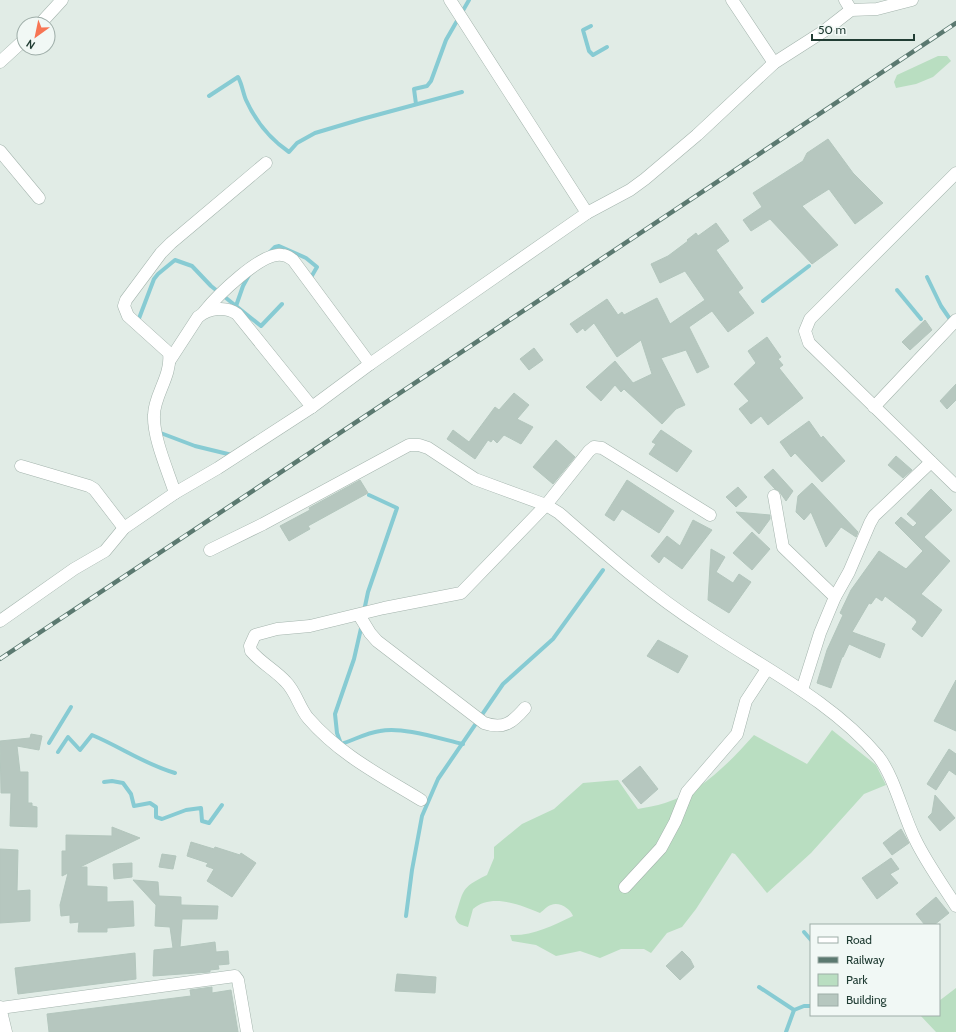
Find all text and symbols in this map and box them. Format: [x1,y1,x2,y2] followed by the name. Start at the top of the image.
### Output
[16,16,56,56] north arrow
[812,16,914,42] scale bar
[818,22,846,37] text: 50 m
[23,36,38,52] text: N
[810,924,940,1016] legend
[846,932,872,947] text: Road
[846,952,884,967] text: Railway
[846,972,868,987] text: Park
[846,992,888,1007] text: Building

